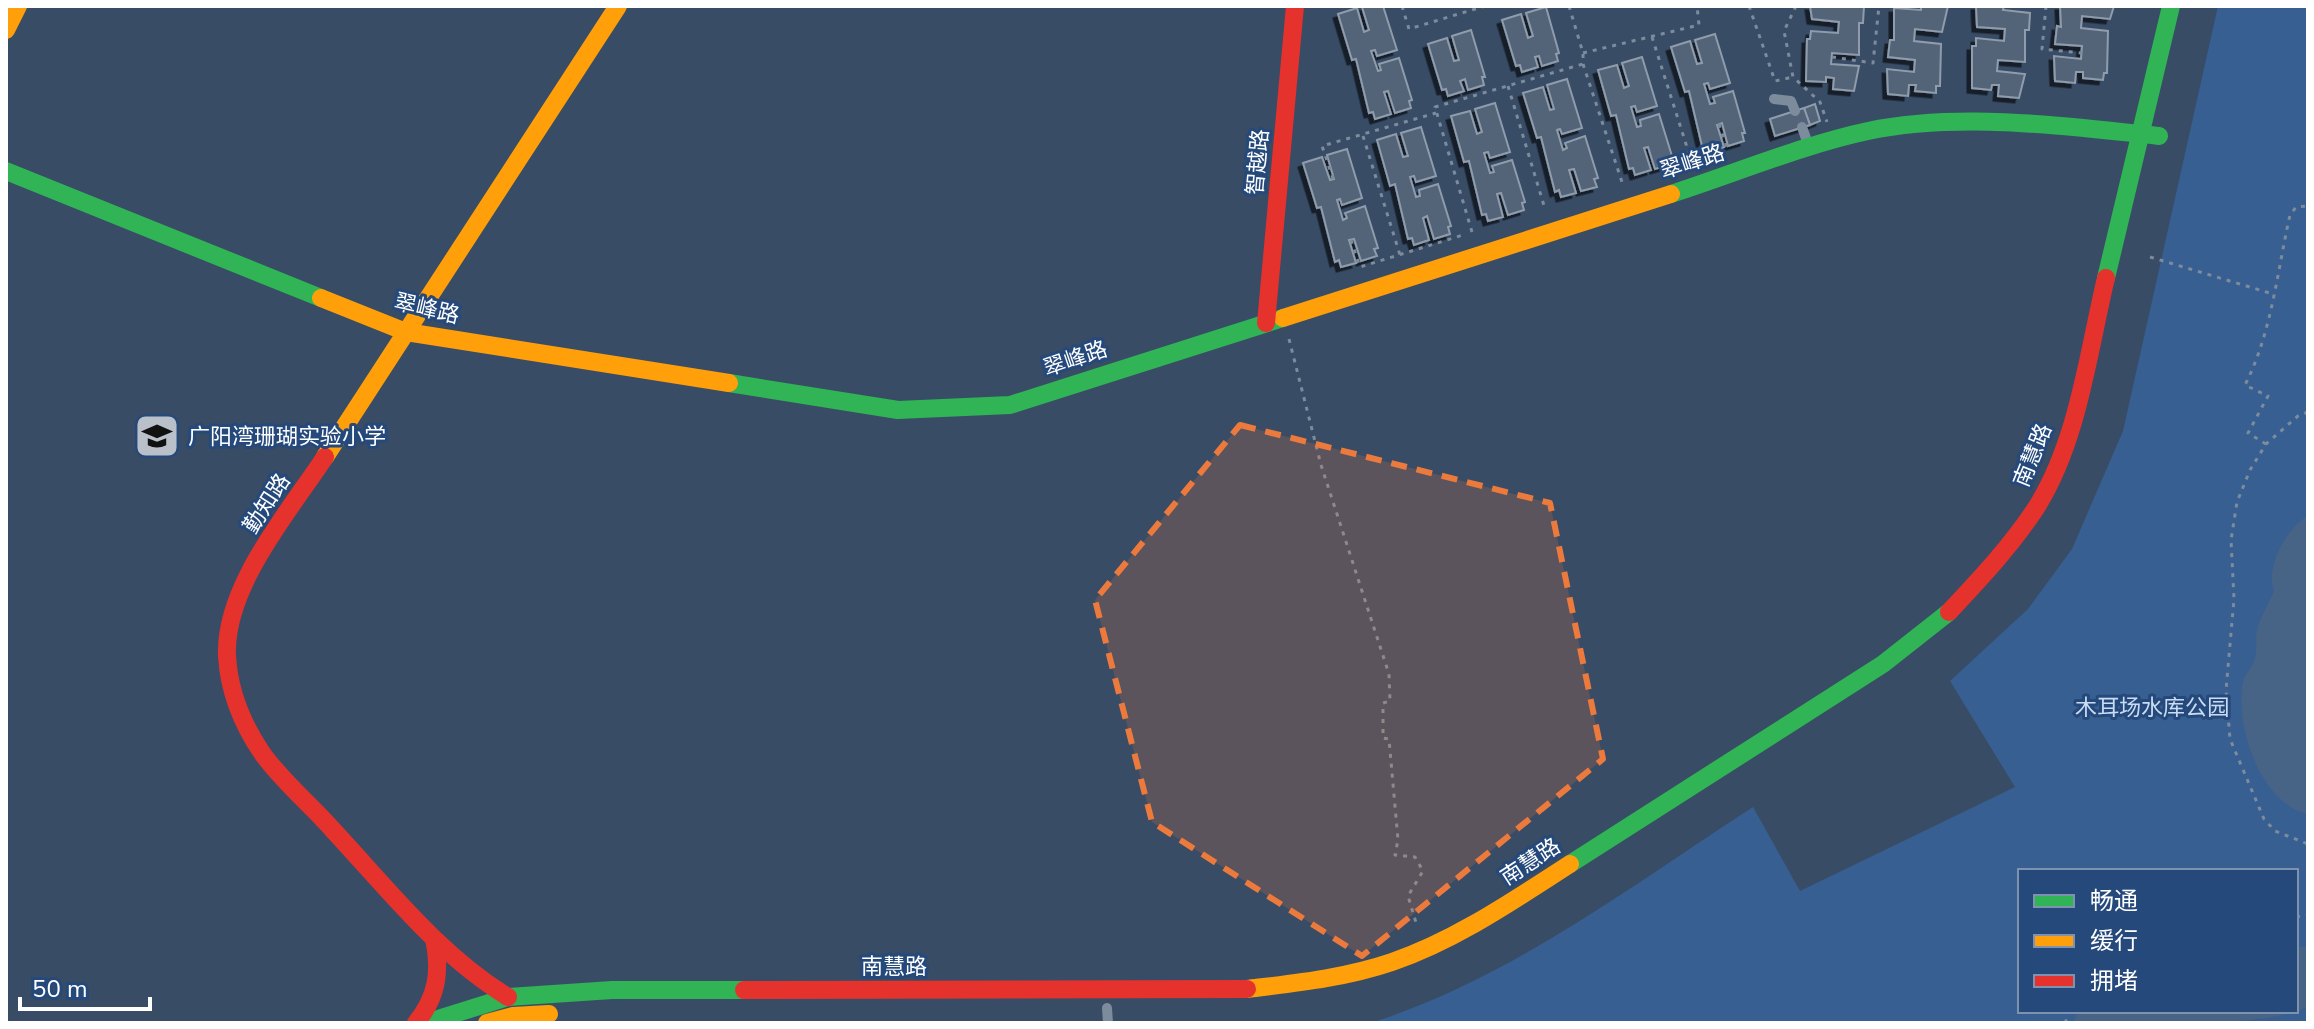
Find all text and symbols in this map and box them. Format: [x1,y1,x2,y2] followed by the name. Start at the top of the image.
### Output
[1240,128,1276,196] street label: 智越路
[1656,137,1728,186] street label: 翠峰路
[391,287,462,331] street label: 翠峰路
[1039,334,1111,384] street label: 翠峰路
[133,412,181,460] school or university icon: 广阳湾珊瑚实验小学
[2007,419,2059,492] street label: 南慧路
[188,422,386,452] place label: 广阳湾珊瑚实验小学
[236,468,297,539] street label: 勤知路
[2075,693,2229,723] park label: 木耳场水库公园
[1495,831,1566,892] street label: 南慧路
[2018,869,2298,1013] legend
[2090,885,2138,917] text: 畅通
[2090,925,2138,957] text: 缓行
[861,952,927,982] street label: 南慧路
[20,961,150,1011] scale bar
[2090,965,2138,997] text: 拥堵
[32,973,88,1005] text: 50 m

